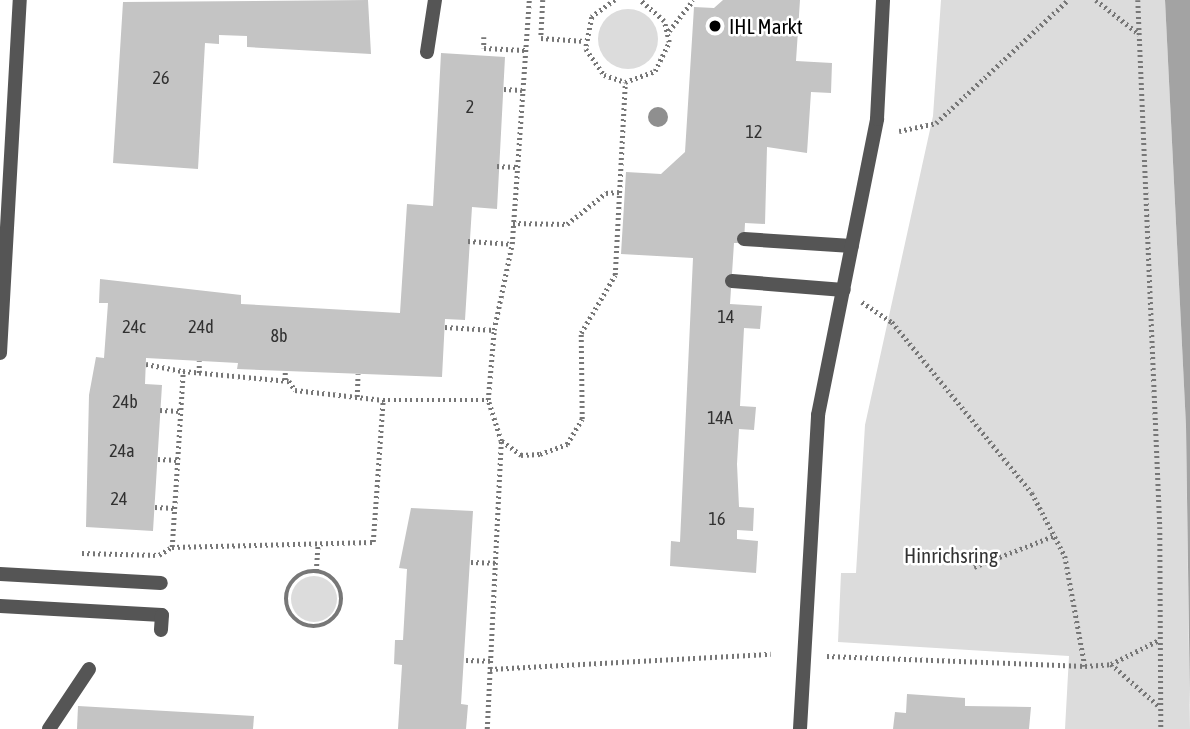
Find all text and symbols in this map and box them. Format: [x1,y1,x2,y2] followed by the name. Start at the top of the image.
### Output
[729,13,803,39] place label: IHL Markt
[707,18,723,34] marker: IHL Markt
[153,67,169,89] house number: 26
[466,96,474,118] house number: 2
[746,121,762,143] house number: 12
[718,306,734,328] house number: 14
[122,316,146,338] house number: 24c
[188,316,214,338] house number: 24d
[271,325,287,347] house number: 8b
[112,391,138,413] house number: 24b
[707,407,733,429] house number: 14A
[109,440,135,462] house number: 24a
[111,488,127,510] house number: 24
[709,508,725,530] house number: 16
[904,542,998,568] park label: Hinrichsring

